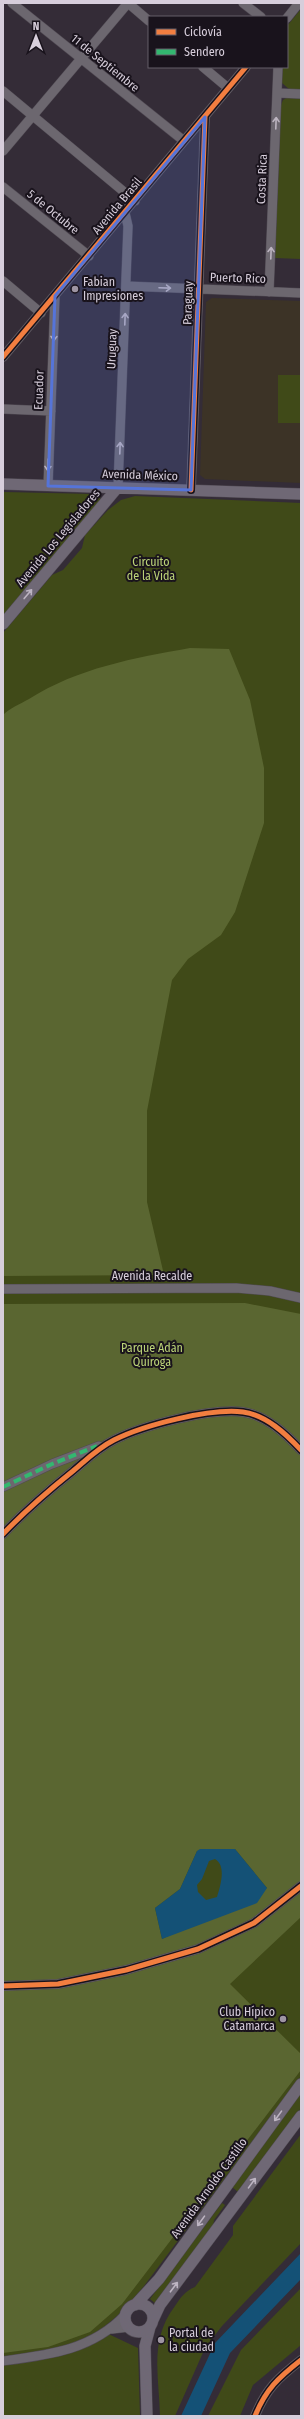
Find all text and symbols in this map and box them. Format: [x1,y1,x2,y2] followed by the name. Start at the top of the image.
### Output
[16,16,56,56] north arrow
[148,16,288,68] legend
[33,20,39,33] text: N
[184,25,222,39] text: Ciclovía
[68,31,142,95] street label: 11 de Septiembre
[184,45,225,59] text: Sendero
[272,117,280,130] one-way arrow
[254,154,270,204] street label: Costa Rica
[89,175,145,237] street label: Avenida Brasil
[24,187,82,237] street label: 5 de Octubre
[267,247,274,260] one-way arrow
[210,270,266,286] street label: Puerto Rico
[83,275,143,303] place label: Fabian Impresiones
[180,280,196,325] street label: Paraguay
[70,284,80,294] marker: Fabian Impresiones
[158,284,171,291] one-way arrow
[121,313,129,326] one-way arrow
[50,328,57,341] one-way arrow
[104,328,120,369] street label: Uruguay
[31,369,47,410] street label: Ecuador
[116,442,124,455] one-way arrow
[45,458,52,471] one-way arrow
[102,467,178,483] street label: Avenida México
[13,486,103,590] street label: Avenida Los Legisladores
[127,555,175,583] park label: Circuito de la Vida
[24,589,33,599] one-way arrow
[112,1269,192,1283] street label: Avenida Recalde
[121,1341,183,1369] park label: Parque Adán Quiroga
[219,2005,275,2033] place label: Club Hípico Catamarca
[278,2014,288,2024] marker: Club Hípico Catamarca
[274,2110,282,2121] one-way arrow
[168,2135,250,2241] street label: Avenida Arnoldo Castillo
[248,2178,256,2189] one-way arrow
[197,2215,206,2226] one-way arrow
[170,2282,178,2293] one-way arrow
[169,2326,214,2354] place label: Portal de la ciudad
[156,2335,166,2345] marker: Portal de la ciudad

